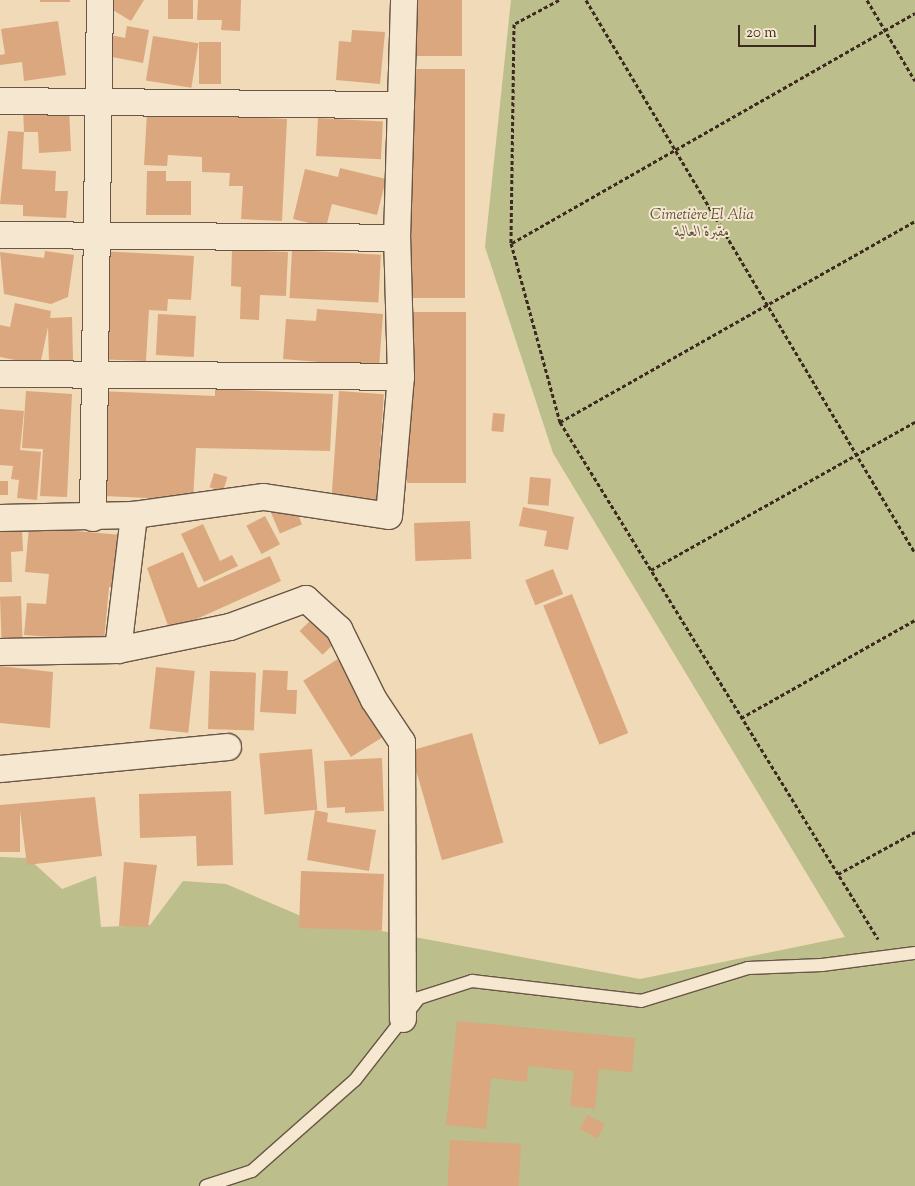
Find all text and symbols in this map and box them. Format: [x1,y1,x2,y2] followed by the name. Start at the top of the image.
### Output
[740,15,818,47] scale bar
[746,23,777,44] text: 20 m
[650,206,754,241] park label: Cimetière El Alia مقبرة العالية

